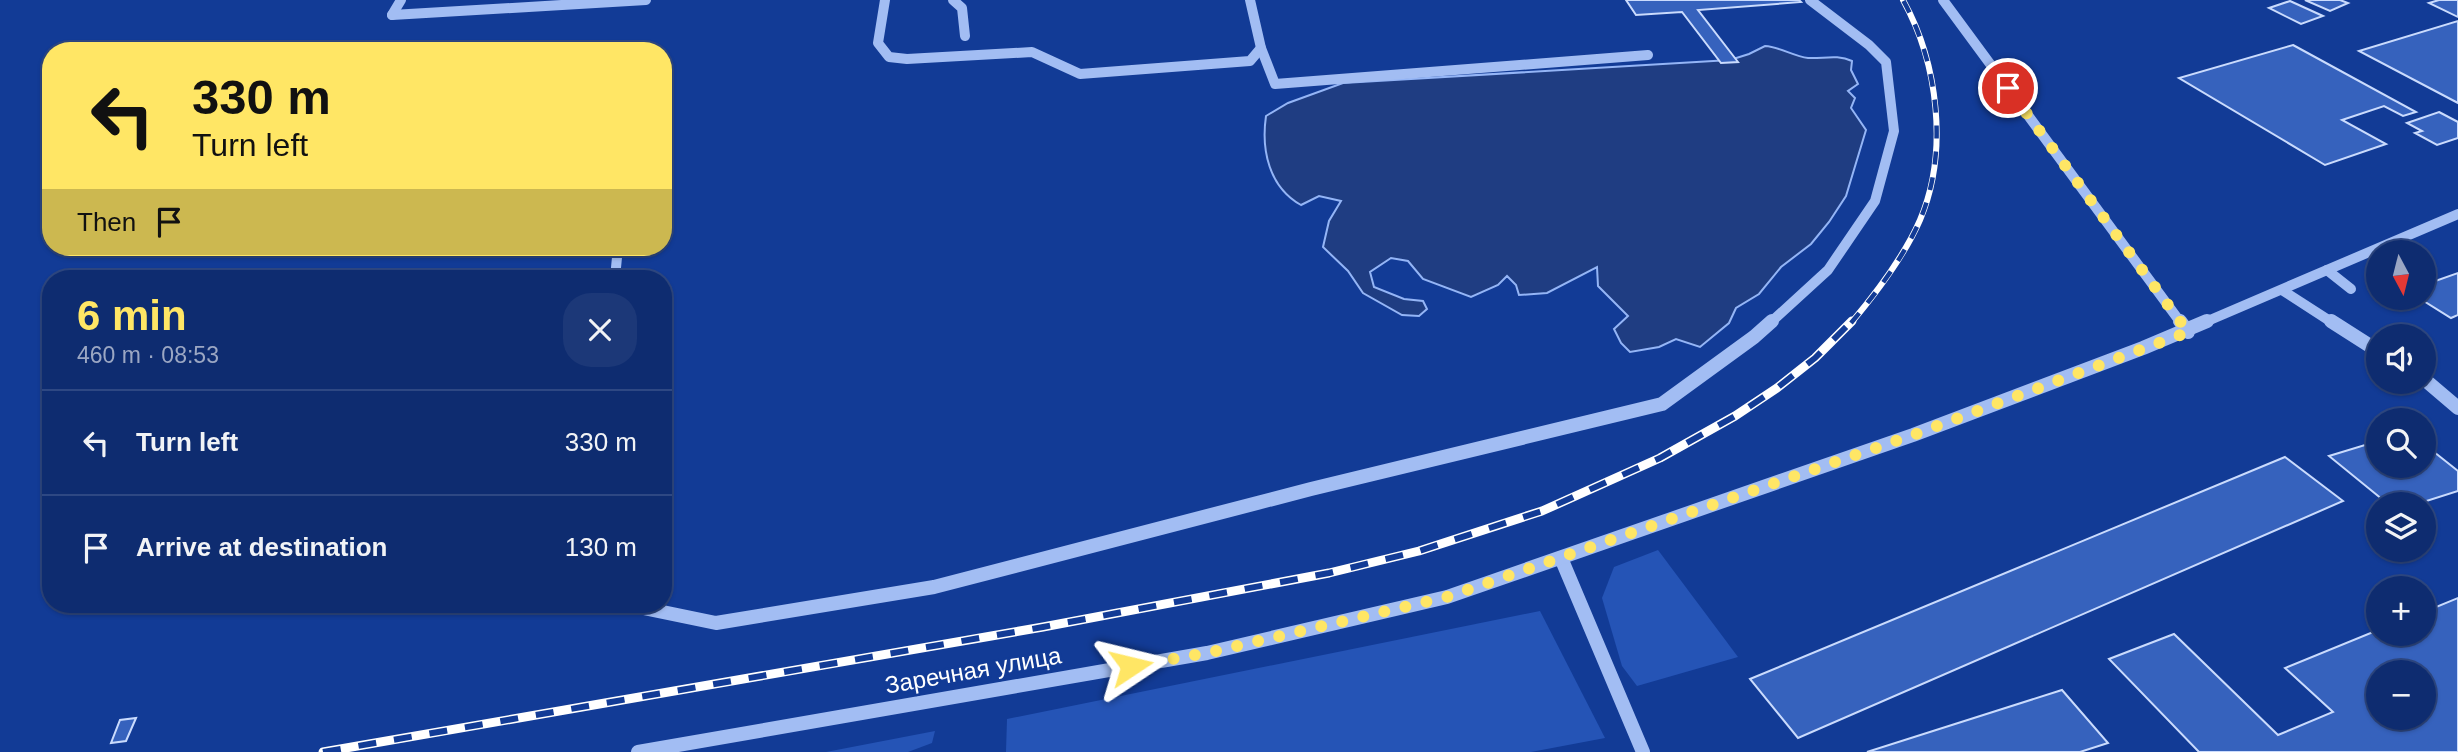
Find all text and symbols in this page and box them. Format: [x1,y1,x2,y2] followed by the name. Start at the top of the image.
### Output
[1978,58,2038,118] pin
[1989,69,2027,107] icon: arrive
[77,70,168,161] icon: left
[192,70,331,124] text: 330 m
[192,127,308,163] text: Turn left
[150,203,188,241] icon: arrive
[77,207,136,237] text: Then
[2366,240,2436,310] north arrow
[2366,240,2436,730] map controls
[77,292,187,339] text: 6 min
[563,293,637,367] button: close
[2366,324,2436,394] button: sound
[77,342,219,368] text: 460 m · 08:53
[2366,408,2436,478] button: search
[77,424,115,462] icon: left
[136,427,238,457] text: Turn left
[565,427,637,457] text: 330 m
[2366,492,2436,562] button: layers
[77,529,115,567] icon: arrive
[136,532,387,562] text: Arrive at destination
[565,532,637,562] text: 130 m
[2366,576,2436,646] button: +
[1094,629,1168,703] position arrow
[883,641,1064,699] street label: Заречная улица
[2366,660,2436,730] button: −

